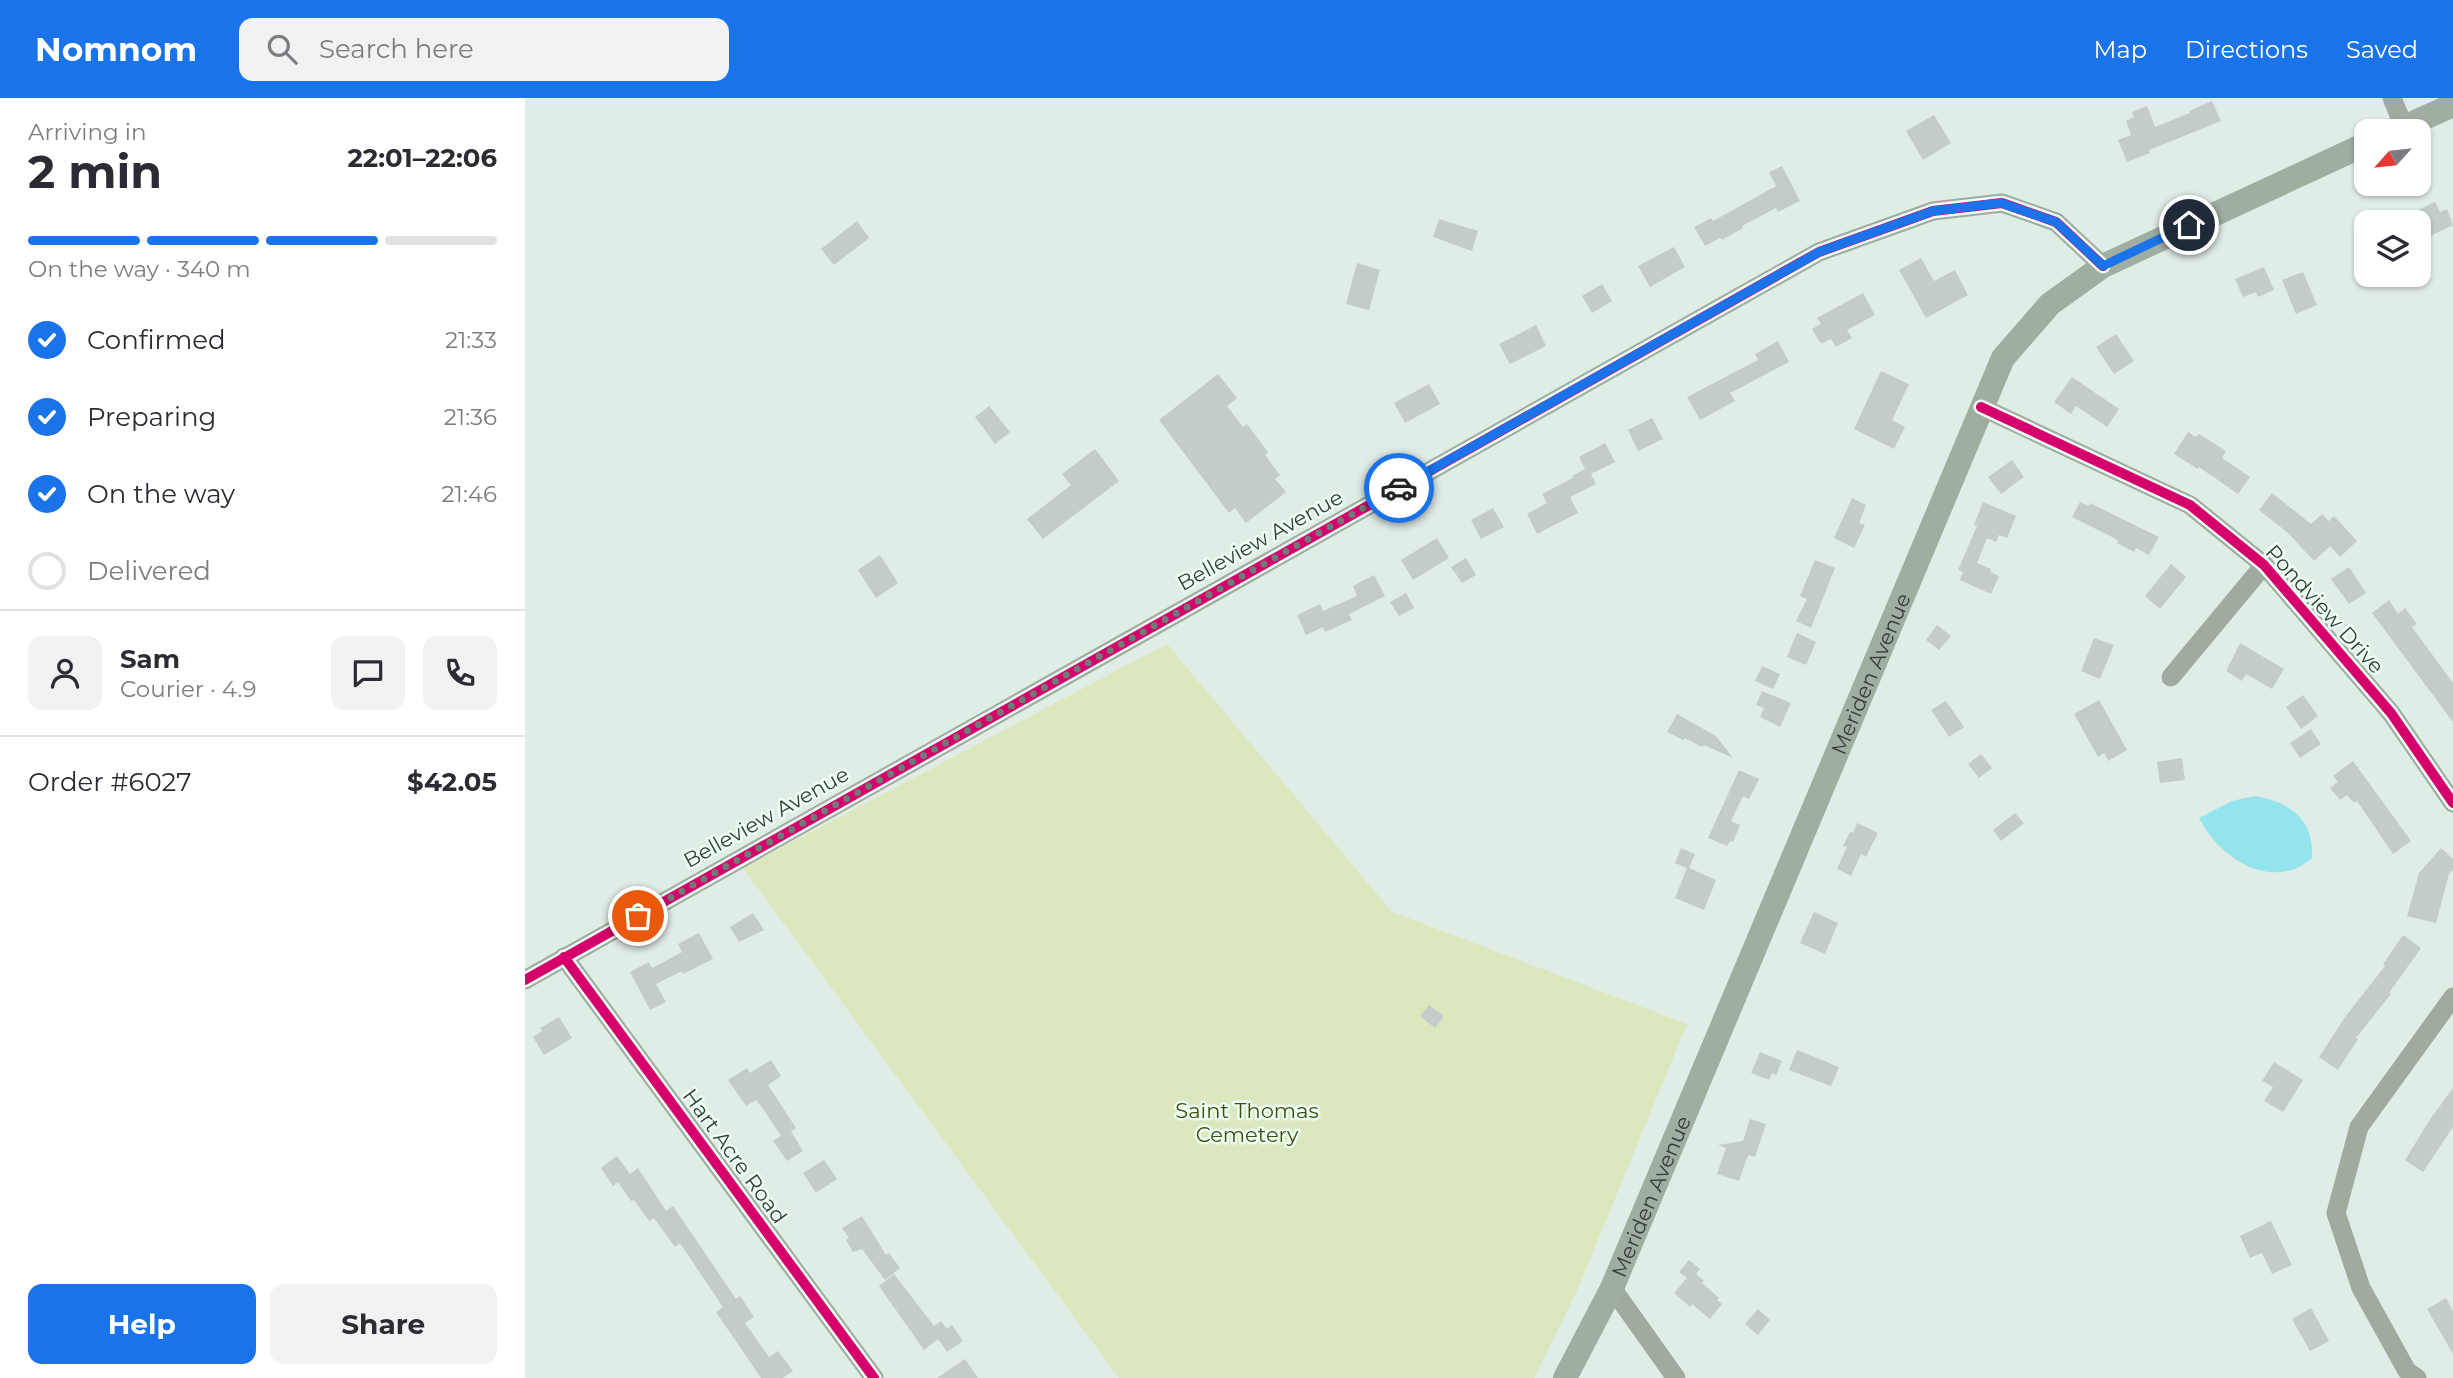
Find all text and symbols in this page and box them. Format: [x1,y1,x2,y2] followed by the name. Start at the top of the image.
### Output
[239,18,729,81] search box
[35,29,197,69] text: Nomnom
[263,30,301,68] icon: search
[319,33,474,65] text: Search here
[2094,35,2147,64] text: Map
[2185,35,2308,64] text: Directions
[2346,35,2418,64] text: Saved
[28,118,147,146] text: Arriving in
[2354,119,2431,196] north arrow
[2354,119,2431,287] map controls
[347,142,497,174] text: 22:01–22:06
[28,143,162,200] text: 2 min
[2159,195,2219,255] pin
[2170,206,2208,244] icon: home
[2354,210,2431,287] button: layers
[28,255,251,283] text: On the way · 340 m
[28,321,66,359] icon: check
[87,324,226,356] text: Confirmed
[445,326,497,354] text: 21:33
[28,398,66,436] icon: check
[87,401,216,433] text: Preparing
[444,403,497,431] text: 21:36
[1364,453,1434,523] courier
[1380,469,1418,507] icon: car
[28,475,66,513] icon: check
[87,478,235,510] text: On the way
[442,480,497,508] text: 21:46
[1173,484,1347,596] street label: Belleview Avenue
[2261,539,2389,679] street label: Pondview Drive
[87,555,211,587] text: Delivered
[1825,589,1915,758] street label: Meriden Avenue
[28,636,102,710] button: person
[331,636,405,710] button: chat
[423,636,497,710] button: phone
[120,643,180,675] text: Sam
[120,675,256,703] text: Courier · 4.9
[679,761,853,873] street label: Belleview Avenue
[28,766,192,798] text: Order #6027
[407,766,497,798] text: $42.05
[608,886,668,946] pin
[619,897,657,935] icon: bag
[678,1084,792,1228] street label: Hart Acre Road
[1175,1098,1319,1147] park label: Saint Thomas Cemetery
[1606,1112,1696,1281] street label: Meriden Avenue
[28,1284,256,1364] button: Help
[270,1284,497,1364] button: Share

